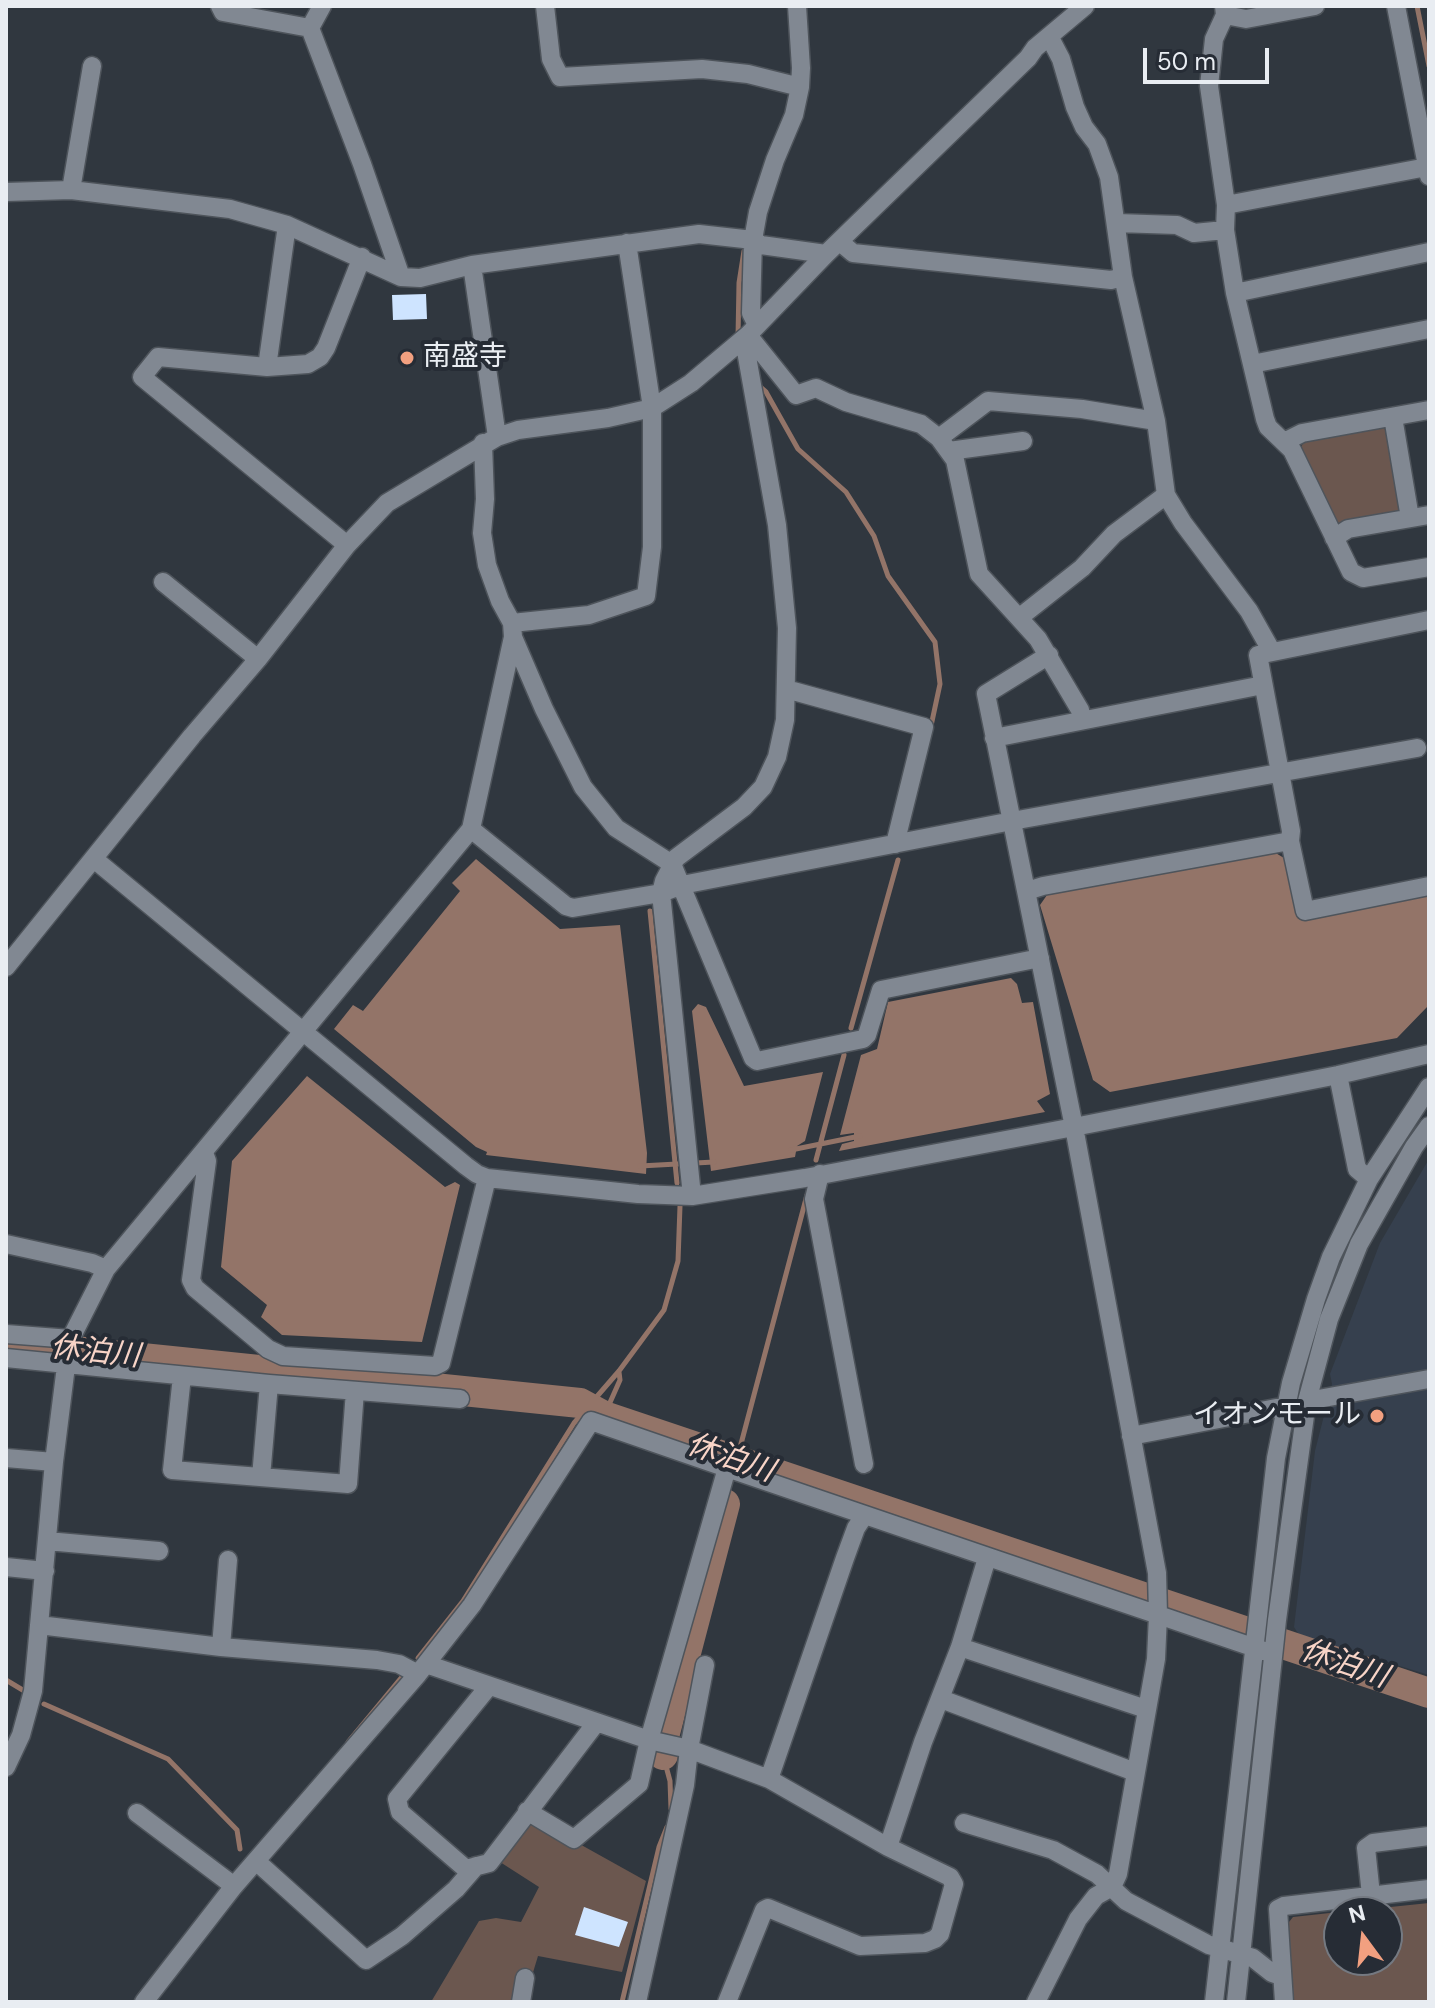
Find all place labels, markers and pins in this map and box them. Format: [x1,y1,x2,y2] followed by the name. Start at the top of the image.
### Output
[423,341,507,375] place label: 南盛寺
[398,349,416,367] marker: 南盛寺
[1193,1399,1361,1433] place label: イオンモール
[1368,1407,1386,1425] marker: イオンモール

